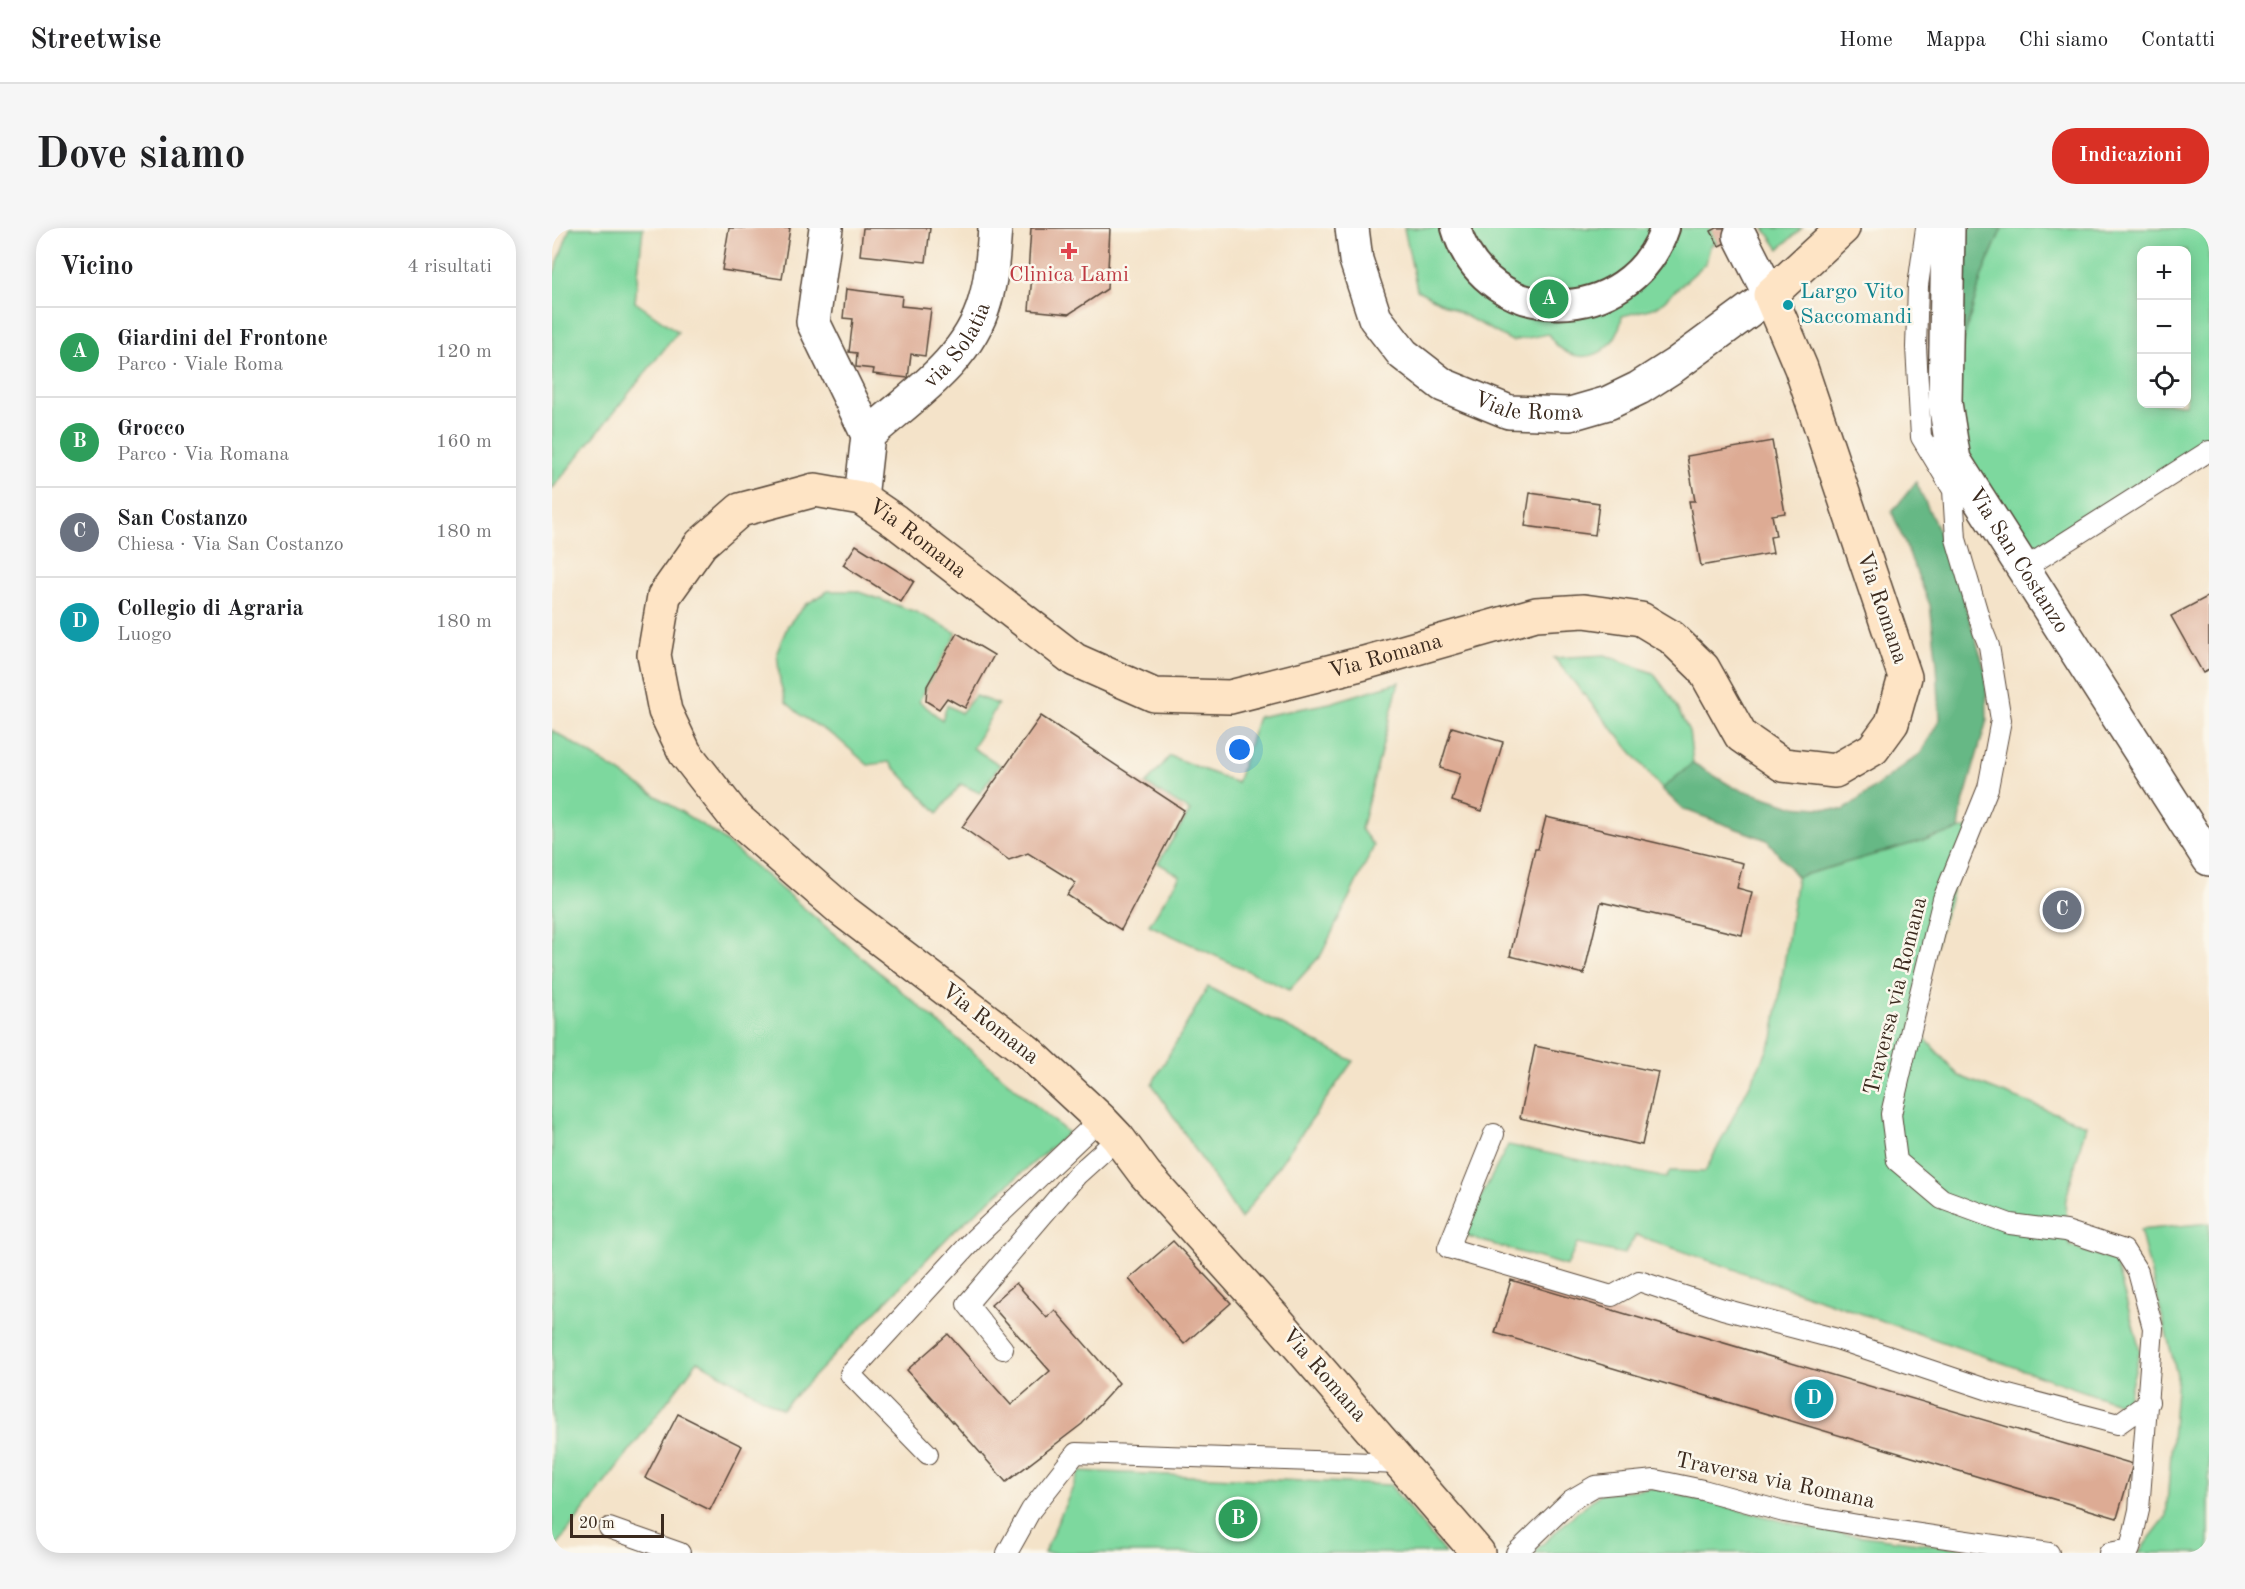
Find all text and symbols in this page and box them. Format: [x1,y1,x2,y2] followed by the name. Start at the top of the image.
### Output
[30,27,162,55] text: Streetwise
[1839,30,1893,51] text: Home
[1926,30,1986,51] text: Mappa
[2019,30,2108,51] text: Chi siamo
[2141,30,2215,51] text: Contatti
[2052,128,2209,184] button: Indicazioni
[36,135,246,177] text: Dove siamo
[1060,242,1078,260] marker: Clinica Lami
[2137,246,2191,408] map controls
[2137,246,2191,300] button: +
[60,254,134,280] text: Vicino
[407,257,492,277] text: 4 risultati
[1009,264,1129,286] place label: Clinica Lami
[1530,276,1568,322] pin: A
[1800,281,1912,328] place label: Largo Vito Saccomandi
[1781,298,1795,312] marker: Largo Vito Saccomandi
[920,300,995,393] street label: via Solatia
[2137,300,2191,354] button: −
[117,328,328,350] text: Giardini del Frontone
[72,342,87,362] text: A
[436,342,492,362] text: 120 m
[2137,354,2191,408] button: locate
[117,355,283,375] text: Parco · Viale Roma
[1471,388,1585,425] street label: Viale Roma
[117,418,185,440] text: Grocco
[72,432,87,452] text: B
[436,432,492,452] text: 160 m
[117,445,289,465] text: Parco · Via Romana
[1964,484,2073,637] street label: Via San Costanzo
[864,495,971,583] street label: Via Romana
[117,508,248,530] text: San Costanzo
[73,522,86,542] text: C
[436,522,492,542] text: 180 m
[117,535,344,555] text: Chiesa · Via San Costanzo
[1853,549,1911,667] street label: Via Romana
[117,598,304,620] text: Collegio di Agraria
[72,612,87,632] text: D
[436,612,492,632] text: 180 m
[117,625,172,645] text: Luogo
[1326,630,1445,682] street label: Via Romana
[1225,735,1254,764] your location
[2042,888,2082,932] pin: C
[1861,894,1931,1097] street label: Traversa via Romana
[937,979,1043,1069] street label: Via Romana
[1277,1324,1371,1426] street label: Via Romana
[1794,1376,1834,1422] pin: D
[1673,1449,1877,1513] street label: Traversa via Romana
[1218,1496,1258,1542] pin: B
[570,1511,664,1538] scale bar
[579,1516,615,1532] text: 20 m

